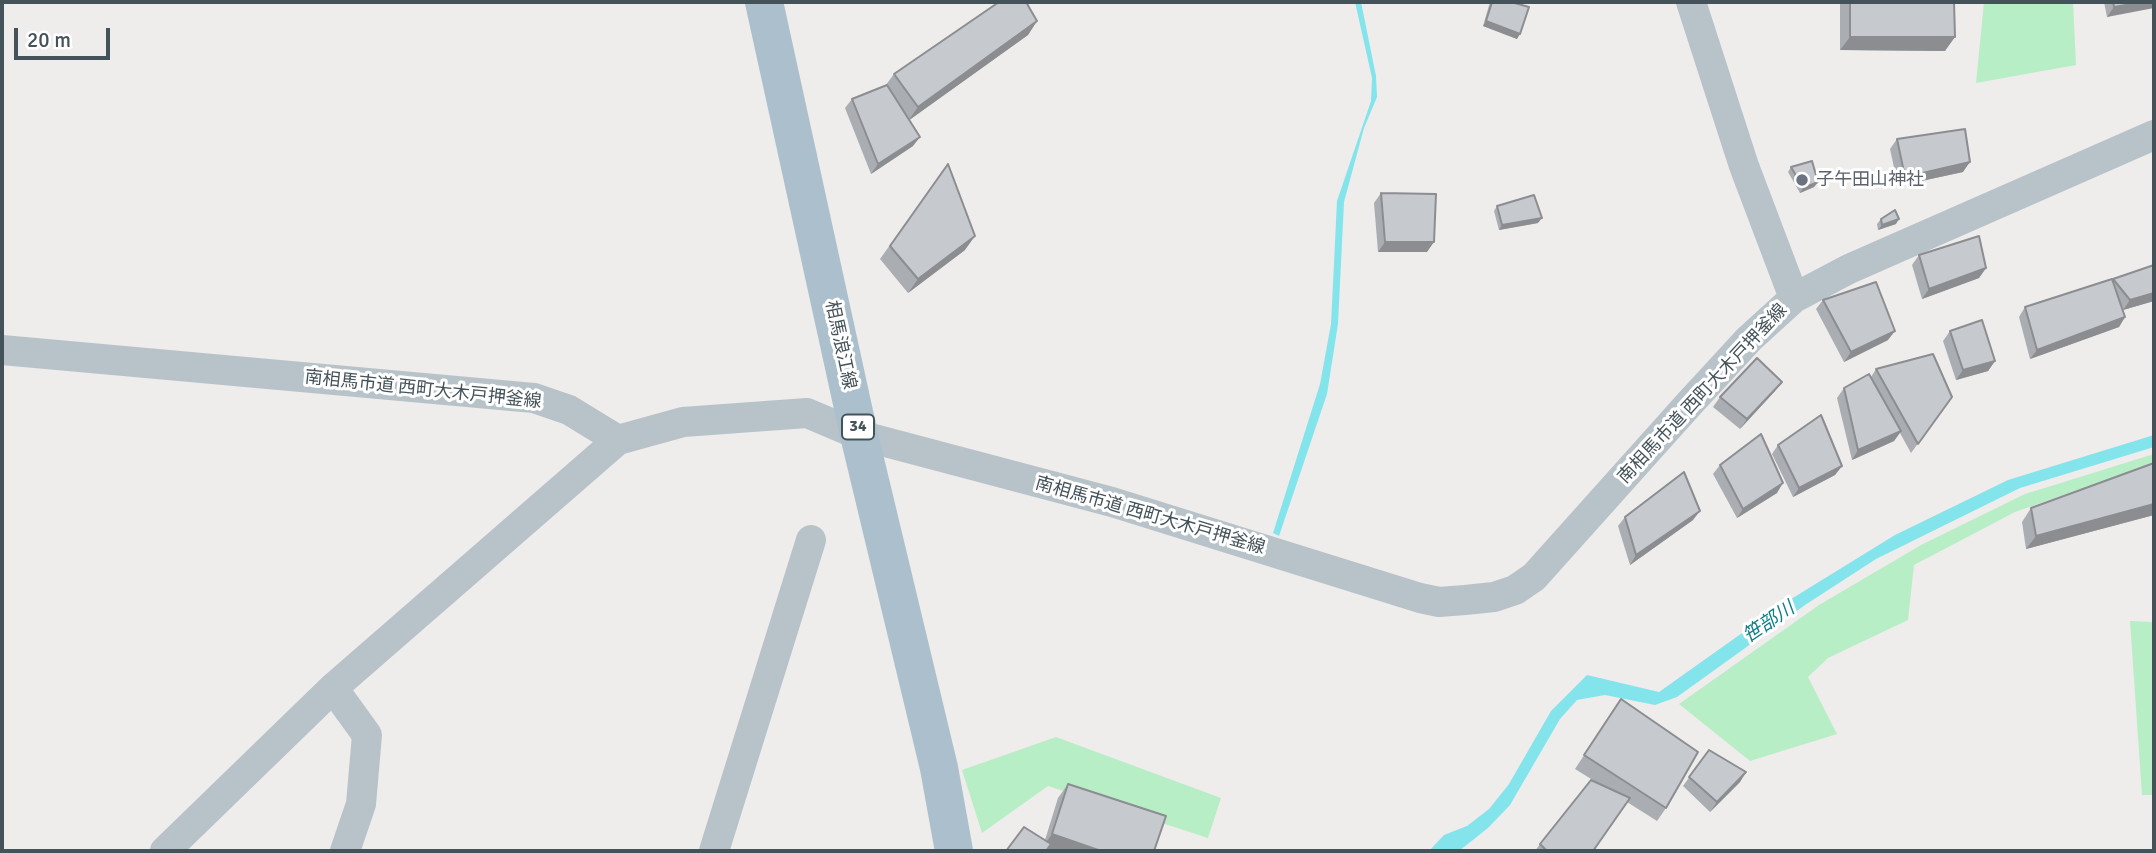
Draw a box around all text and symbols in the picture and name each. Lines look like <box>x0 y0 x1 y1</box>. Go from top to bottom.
scale bar <box>18 14 114 58</box>
text: 20 m <box>27 27 71 53</box>
place label: 子午田山神社 <box>1816 169 1924 191</box>
marker: 子午田山神社 <box>1794 172 1810 188</box>
street label: 相馬浪江線 <box>820 299 860 391</box>
street label: 南相馬市道 西町大木戸押釜線 <box>1614 300 1792 488</box>
street label: 南相馬市道 西町大木戸押釜線 <box>304 367 542 413</box>
road number: 34 <box>842 414 874 440</box>
street label: 南相馬市道 西町大木戸押釜線 <box>1033 473 1267 559</box>
water label: 笹部川 <box>1739 598 1799 648</box>

